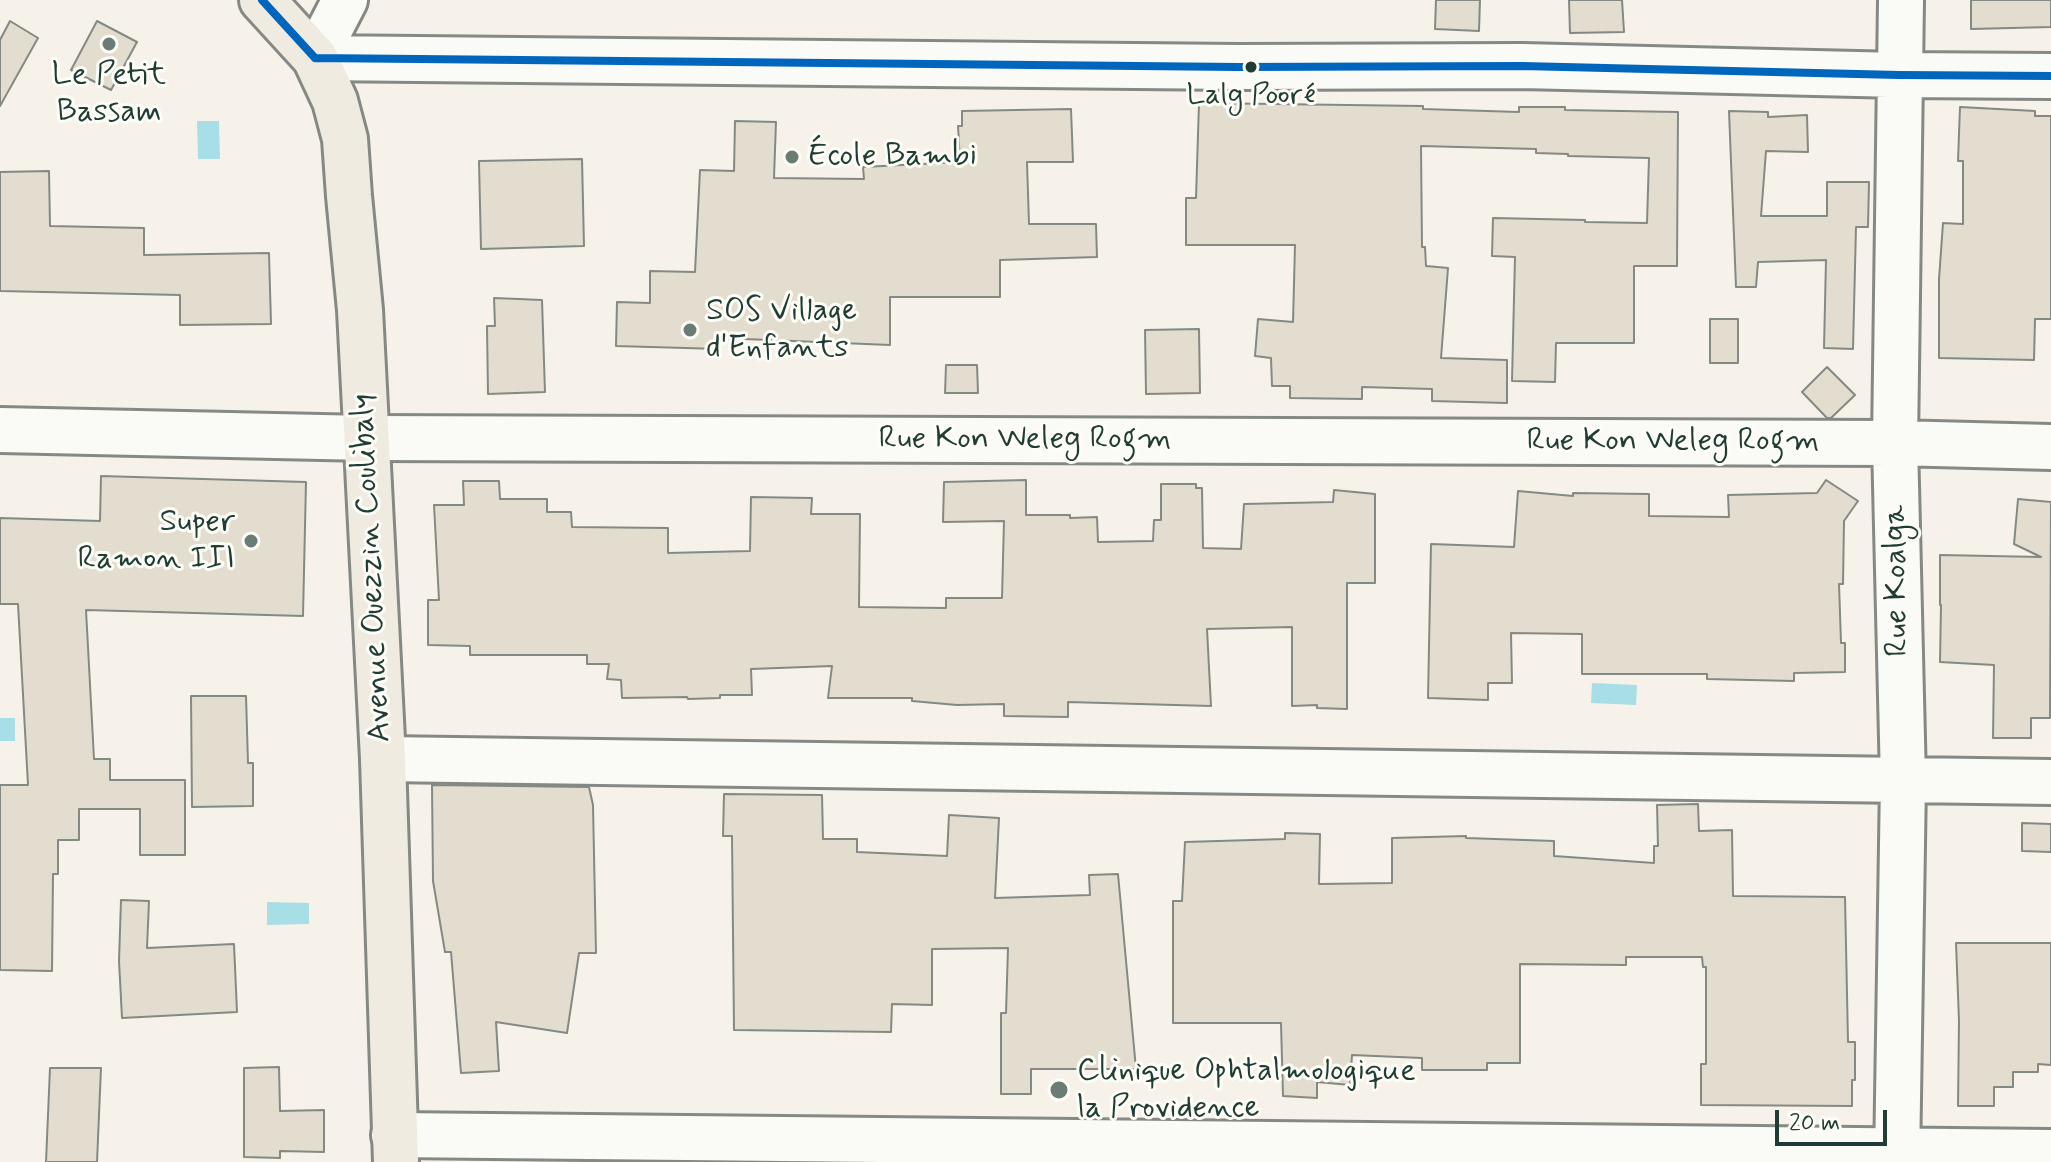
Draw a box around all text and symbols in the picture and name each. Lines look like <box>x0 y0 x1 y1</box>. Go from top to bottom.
marker: Le Petit Bassam <box>100 35 118 53</box>
place label: Le Petit Bassam <box>52 57 166 132</box>
marker: Lalg Pooré <box>1243 59 1259 75</box>
place label: Lalg Pooré <box>1186 79 1316 115</box>
place label: École Bambi <box>808 138 977 176</box>
marker: École Bambi <box>783 148 801 166</box>
place label: SOS Village d'Enfants <box>706 293 857 368</box>
marker: SOS Village d'Enfants <box>681 321 699 339</box>
street label: Avenue Ouezzin Coulibaly <box>345 393 401 743</box>
street label: Rue Kon Weleg Rogm <box>879 421 1171 459</box>
street label: Rue Kon Weleg Rogm <box>1527 423 1819 461</box>
place label: Super Ramon III <box>78 504 235 579</box>
street label: Rue Koalga <box>1877 505 1919 657</box>
marker: Super Ramon III <box>242 532 260 550</box>
place label: Clinique Ophtalmologique la Providence <box>1077 1053 1416 1128</box>
marker: Clinique Ophtalmologique la Providence <box>1048 1079 1070 1101</box>
scale bar <box>1779 1094 1891 1144</box>
text: 20 m <box>1789 1108 1840 1139</box>

